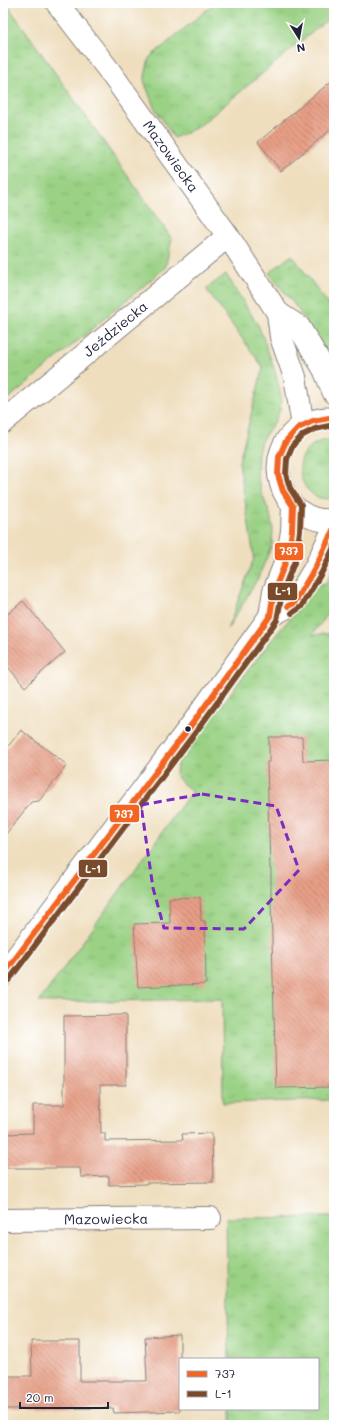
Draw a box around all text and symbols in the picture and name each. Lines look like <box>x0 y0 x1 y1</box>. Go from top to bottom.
north arrow <box>279 18 319 58</box>
text: N <box>295 40 307 56</box>
street label: Mazowiecka <box>139 116 203 196</box>
street label: Jeździecka <box>79 296 151 361</box>
line badge: 737 <box>274 542 304 561</box>
text: 737 <box>280 543 298 558</box>
line badge: L-1 <box>267 582 298 601</box>
text: L-1 <box>275 583 291 598</box>
unlabelled marker <box>183 724 193 734</box>
line badge: 737 <box>109 804 140 823</box>
text: 737 <box>115 806 133 821</box>
line badge: L-1 <box>78 859 108 878</box>
text: L-1 <box>85 861 101 876</box>
street label: Mazowiecka <box>64 1209 148 1228</box>
legend <box>179 1358 319 1410</box>
text: 737 <box>215 1365 236 1381</box>
scale bar <box>20 1384 108 1410</box>
text: L-1 <box>215 1385 232 1401</box>
text: 20 m <box>26 1389 54 1405</box>

